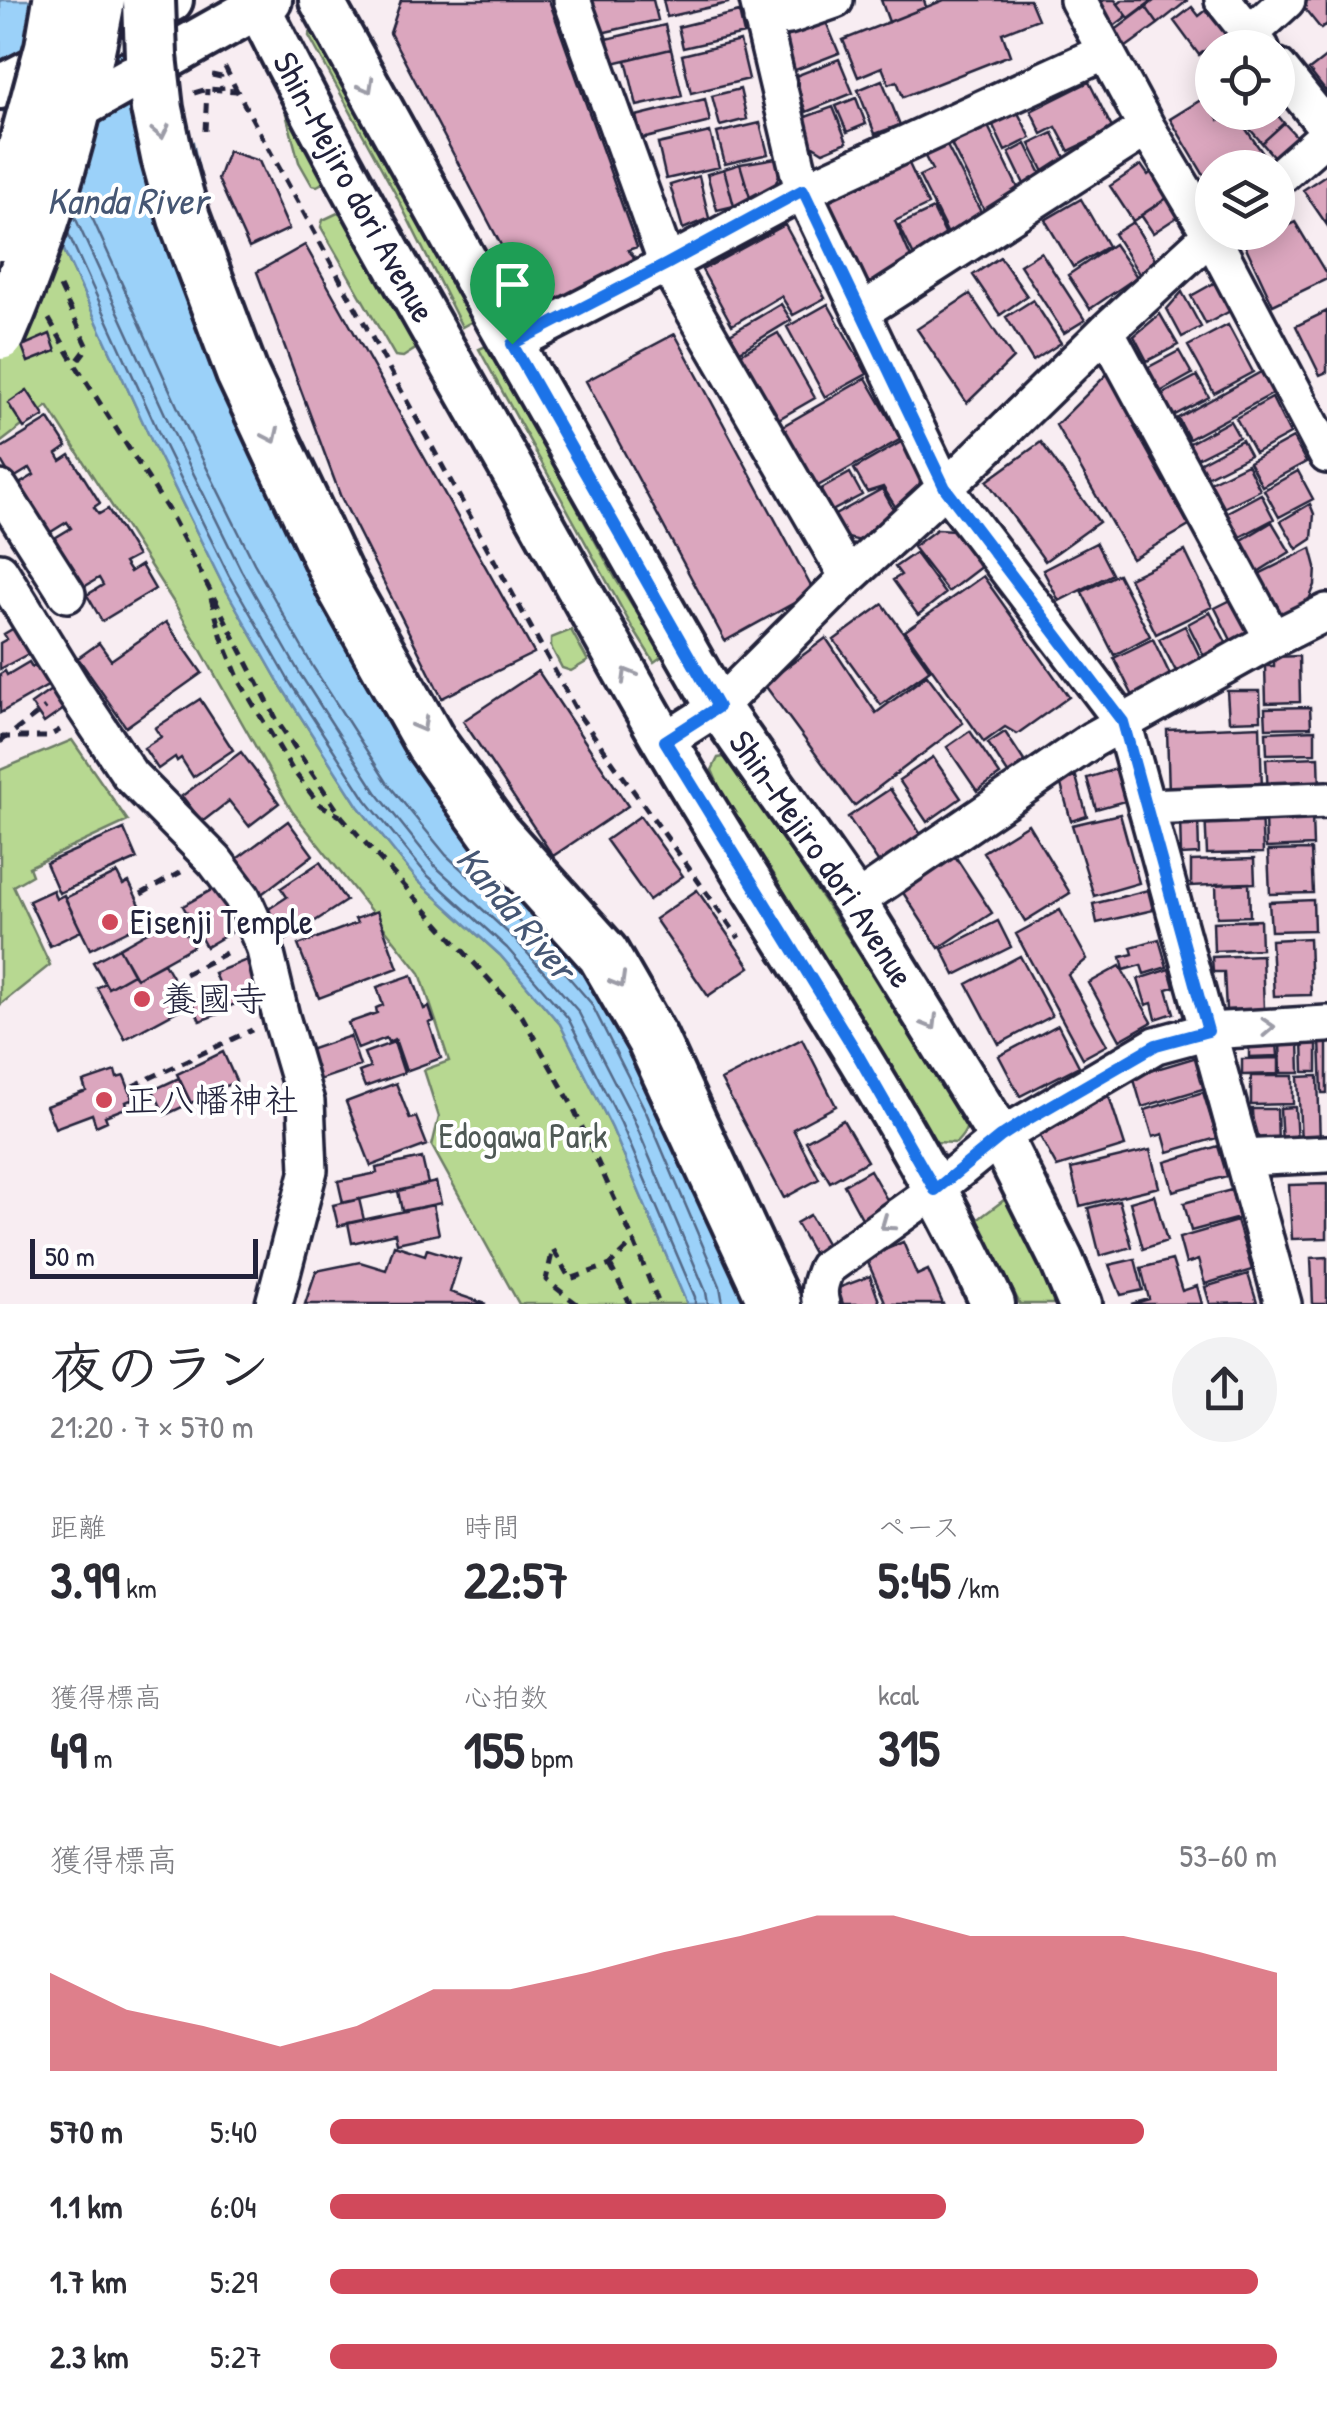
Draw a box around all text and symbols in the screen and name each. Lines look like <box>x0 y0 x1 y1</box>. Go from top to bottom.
map controls <box>1195 30 1295 250</box>
button: locate <box>1195 30 1295 130</box>
street label: Shin-Mejiro dori Avenue <box>262 44 448 331</box>
one-way arrow <box>355 75 375 93</box>
one-way arrow <box>150 123 171 140</box>
button: layers <box>1195 150 1295 250</box>
water label: Kanda River <box>46 174 212 226</box>
pin <box>470 242 555 345</box>
icon: arrive <box>485 257 540 312</box>
one-way arrow <box>260 426 280 444</box>
one-way arrow <box>621 668 641 686</box>
one-way arrow <box>408 715 428 733</box>
street label: Shin-Mejiro dori Avenue <box>719 721 926 996</box>
water label: Kanda River <box>445 834 591 994</box>
place label: Eisenji Temple <box>130 898 313 945</box>
marker: Eisenji Temple <box>99 911 121 933</box>
one-way arrow <box>607 970 626 988</box>
place label: 養國寺 <box>162 975 267 1022</box>
marker: 養國寺 <box>131 988 153 1010</box>
one-way arrow <box>919 1013 938 1031</box>
one-way arrow <box>1260 1017 1276 1038</box>
place label: 正八幡神社 <box>124 1076 299 1123</box>
marker: 正八幡神社 <box>93 1089 115 1111</box>
park label: Edogawa Park <box>438 1112 608 1159</box>
one-way arrow <box>880 1212 899 1230</box>
scale bar <box>30 1234 258 1278</box>
text: 50 m <box>45 1237 95 1275</box>
text: 夜のラン <box>50 1330 270 1404</box>
button: share <box>1172 1337 1277 1442</box>
text: 21:20 · 7 × 570 m <box>50 1405 254 1448</box>
text: 距離 <box>50 1508 106 1546</box>
text: 時間 <box>464 1508 520 1546</box>
text: ペース <box>878 1508 960 1546</box>
text: 3.99 <box>50 1546 120 1614</box>
text: 22:57 <box>464 1546 568 1614</box>
text: 5:45 <box>878 1546 951 1614</box>
text: km <box>120 1569 157 1607</box>
text: /km <box>951 1569 1000 1607</box>
text: kcal <box>878 1676 919 1714</box>
text: 獲得標高 <box>50 1678 162 1716</box>
text: 心拍数 <box>464 1678 548 1716</box>
text: 315 <box>878 1714 940 1782</box>
text: 49 <box>50 1716 87 1784</box>
text: 155 <box>464 1716 524 1784</box>
text: m <box>87 1739 113 1777</box>
text: bpm <box>524 1739 573 1777</box>
text: 53–60 m <box>1179 1834 1277 1877</box>
text: 獲得標高 <box>50 1838 178 1881</box>
text: 570 m <box>50 2110 123 2153</box>
text: 5:40 <box>210 2110 257 2153</box>
text: 1.1 km <box>50 2185 122 2228</box>
text: 6:04 <box>210 2185 257 2228</box>
text: 1.7 km <box>50 2260 127 2303</box>
text: 5:29 <box>210 2260 258 2303</box>
text: 2.3 km <box>50 2335 129 2378</box>
text: 5:27 <box>210 2335 262 2378</box>

